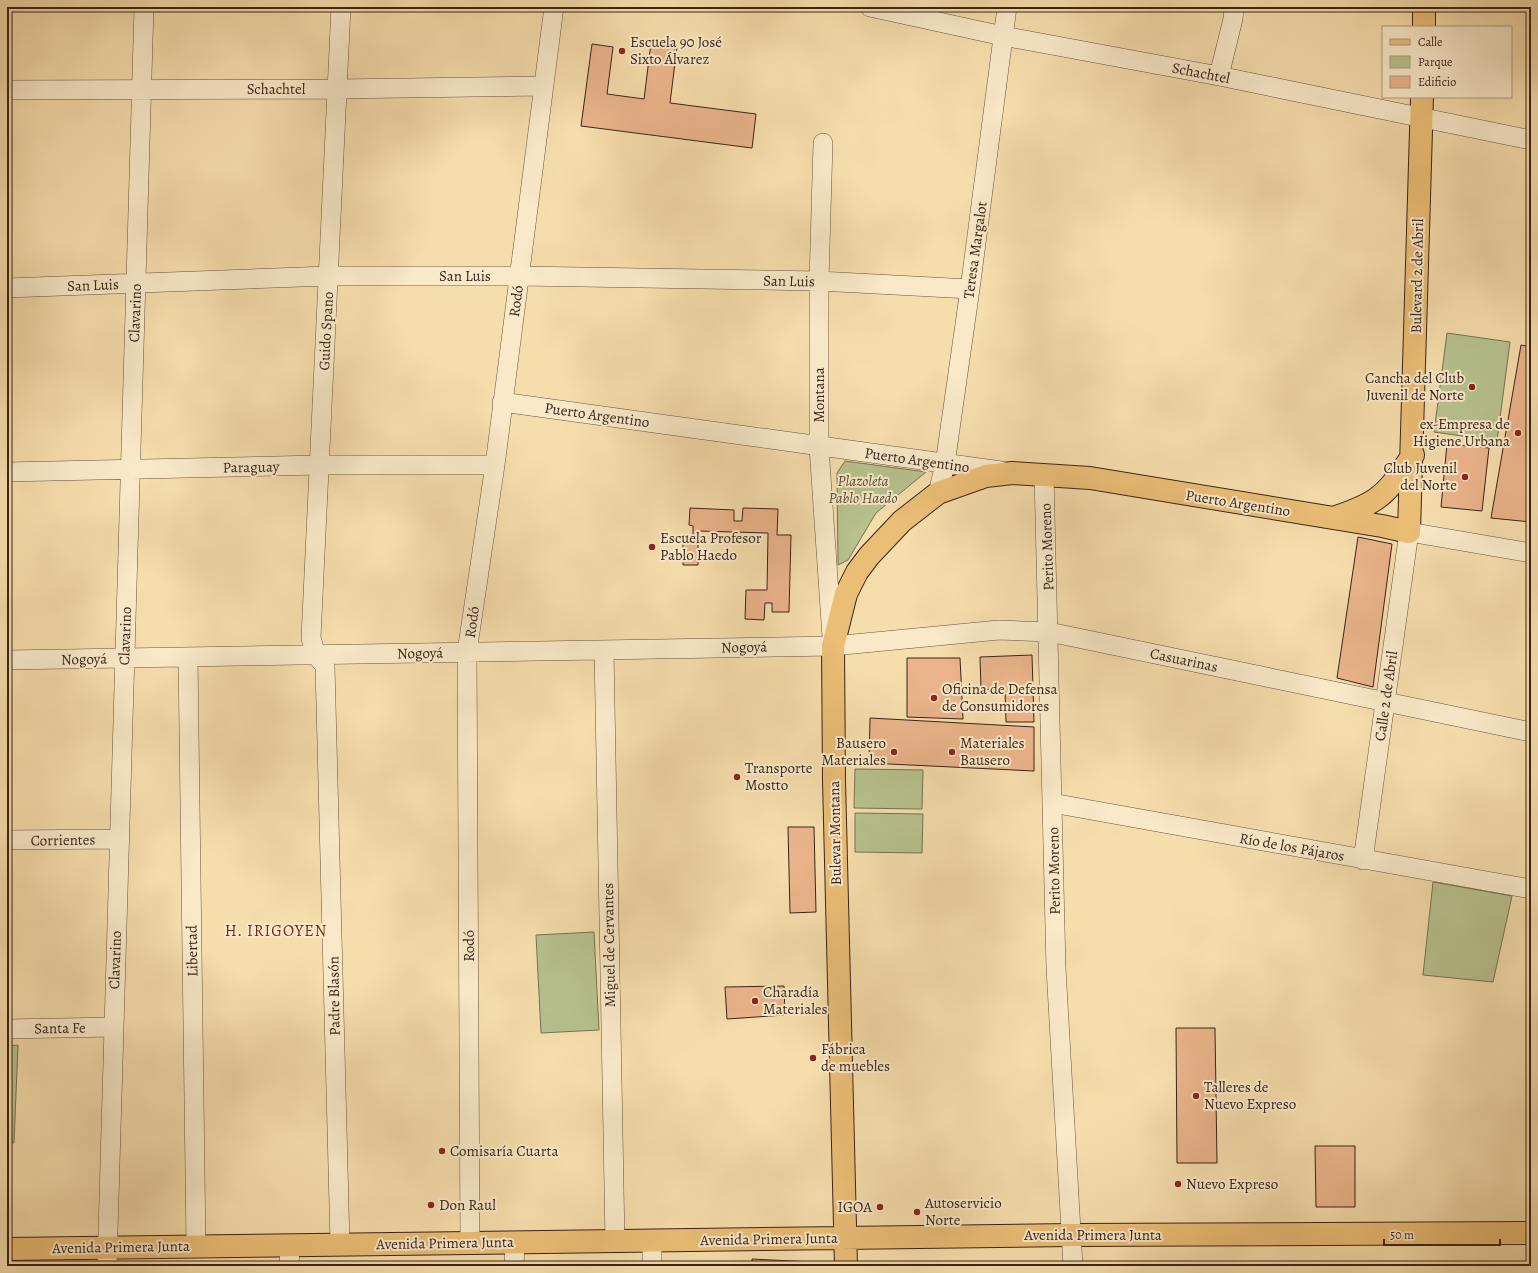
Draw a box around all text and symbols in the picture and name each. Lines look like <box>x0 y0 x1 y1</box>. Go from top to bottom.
legend <box>1382 26 1512 98</box>
place label: Escuela 90 José Sixto Álvarez <box>630 32 722 69</box>
text: Calle <box>1418 34 1442 50</box>
marker: Escuela 90 José Sixto Álvarez <box>617 46 627 56</box>
text: Parque <box>1418 54 1453 70</box>
street label: Schachtel <box>1170 58 1232 88</box>
text: Edificio <box>1418 74 1456 90</box>
street label: Schachtel <box>247 79 306 99</box>
street label: Teresa Margalot <box>958 200 992 300</box>
street label: Bulevard 2 de Abril <box>1406 218 1428 334</box>
street label: San Luis <box>439 266 491 286</box>
street label: San Luis <box>763 271 815 291</box>
street label: San Luis <box>67 274 119 296</box>
street label: Clavarino <box>124 283 146 343</box>
street label: Rodó <box>504 284 528 318</box>
street label: Guido Spano <box>314 291 338 371</box>
street label: Montana <box>809 367 829 423</box>
place label: Cancha del Club Juvenil de Norte <box>1365 368 1464 405</box>
marker: Cancha del Club Juvenil de Norte <box>1467 382 1477 392</box>
street label: Puerto Argentino <box>543 398 651 432</box>
place label: ex-Empresa de Higiene Urbana <box>1413 414 1510 451</box>
marker: ex-Empresa de Higiene Urbana <box>1513 428 1523 438</box>
street label: Puerto Argentino <box>863 443 971 477</box>
street label: Paraguay <box>223 457 280 477</box>
place label: Club Juvenil del Norte <box>1383 458 1457 495</box>
park label: Plazoleta Pablo Haedo <box>828 471 898 508</box>
marker: Club Juvenil del Norte <box>1460 472 1470 482</box>
street label: Puerto Argentino <box>1184 485 1292 521</box>
street label: Perito Moreno <box>1035 503 1059 591</box>
place label: Escuela Profesor Pablo Haedo <box>660 528 762 565</box>
marker: Escuela Profesor Pablo Haedo <box>647 542 657 552</box>
street label: Rodó <box>460 605 484 639</box>
street label: Clavarino <box>114 606 136 666</box>
street label: Nogoyá <box>721 637 767 657</box>
street label: Nogoyá <box>397 643 443 663</box>
street label: Casuarinas <box>1148 643 1220 677</box>
street label: Nogoyá <box>61 649 107 669</box>
street label: Calle 2 de Abril <box>1370 649 1402 742</box>
place label: Oficina de Defensa de Consumidores <box>942 679 1058 716</box>
marker: Oficina de Defensa de Consumidores <box>929 693 939 703</box>
place label: Bausero Materiales <box>821 733 886 770</box>
place label: Materiales Bausero <box>960 733 1025 770</box>
marker: Bausero Materiales <box>889 747 899 757</box>
marker: Materiales Bausero <box>947 747 957 757</box>
place label: Transporte Mostto <box>745 758 813 795</box>
marker: Transporte Mostto <box>732 772 742 782</box>
street label: Bulevar Montana <box>824 780 846 886</box>
street label: Perito Moreno <box>1043 827 1065 915</box>
street label: Río de los Pájaros <box>1238 828 1346 866</box>
street label: Corrientes <box>30 829 96 851</box>
street label: Miguel de Cervantes <box>598 883 620 1007</box>
district label: H. IRIGOYEN <box>225 920 327 942</box>
street label: Libertad <box>182 924 202 977</box>
street label: Clavarino <box>104 930 126 990</box>
street label: Rodó <box>459 930 479 962</box>
street label: Padre Blasón <box>323 956 345 1036</box>
place label: Charadía Materiales <box>763 982 828 1019</box>
marker: Charadía Materiales <box>750 996 760 1006</box>
street label: Santa Fe <box>34 1018 86 1038</box>
place label: Fábrica de muebles <box>821 1039 890 1076</box>
marker: Fábrica de muebles <box>808 1053 818 1063</box>
place label: Talleres de Nuevo Expreso <box>1204 1077 1296 1114</box>
marker: Talleres de Nuevo Expreso <box>1191 1091 1201 1101</box>
place label: Comisaría Cuarta <box>450 1141 558 1161</box>
marker: Comisaría Cuarta <box>437 1146 447 1156</box>
place label: Nuevo Expreso <box>1186 1174 1278 1194</box>
marker: Nuevo Expreso <box>1173 1179 1183 1189</box>
place label: Autoservicio Norte <box>924 1193 1002 1230</box>
place label: Don Raul <box>439 1195 496 1215</box>
place label: IGOA <box>838 1197 872 1217</box>
marker: Don Raul <box>426 1200 436 1210</box>
marker: IGOA <box>875 1202 885 1212</box>
marker: Autoservicio Norte <box>912 1207 922 1217</box>
scale bar <box>1384 1221 1500 1247</box>
street label: Avenida Primera Junta <box>1023 1225 1162 1245</box>
text: 50 m <box>1390 1227 1414 1243</box>
street label: Avenida Primera Junta <box>699 1228 838 1250</box>
street label: Avenida Primera Junta <box>375 1232 514 1254</box>
street label: Avenida Primera Junta <box>51 1236 190 1258</box>

